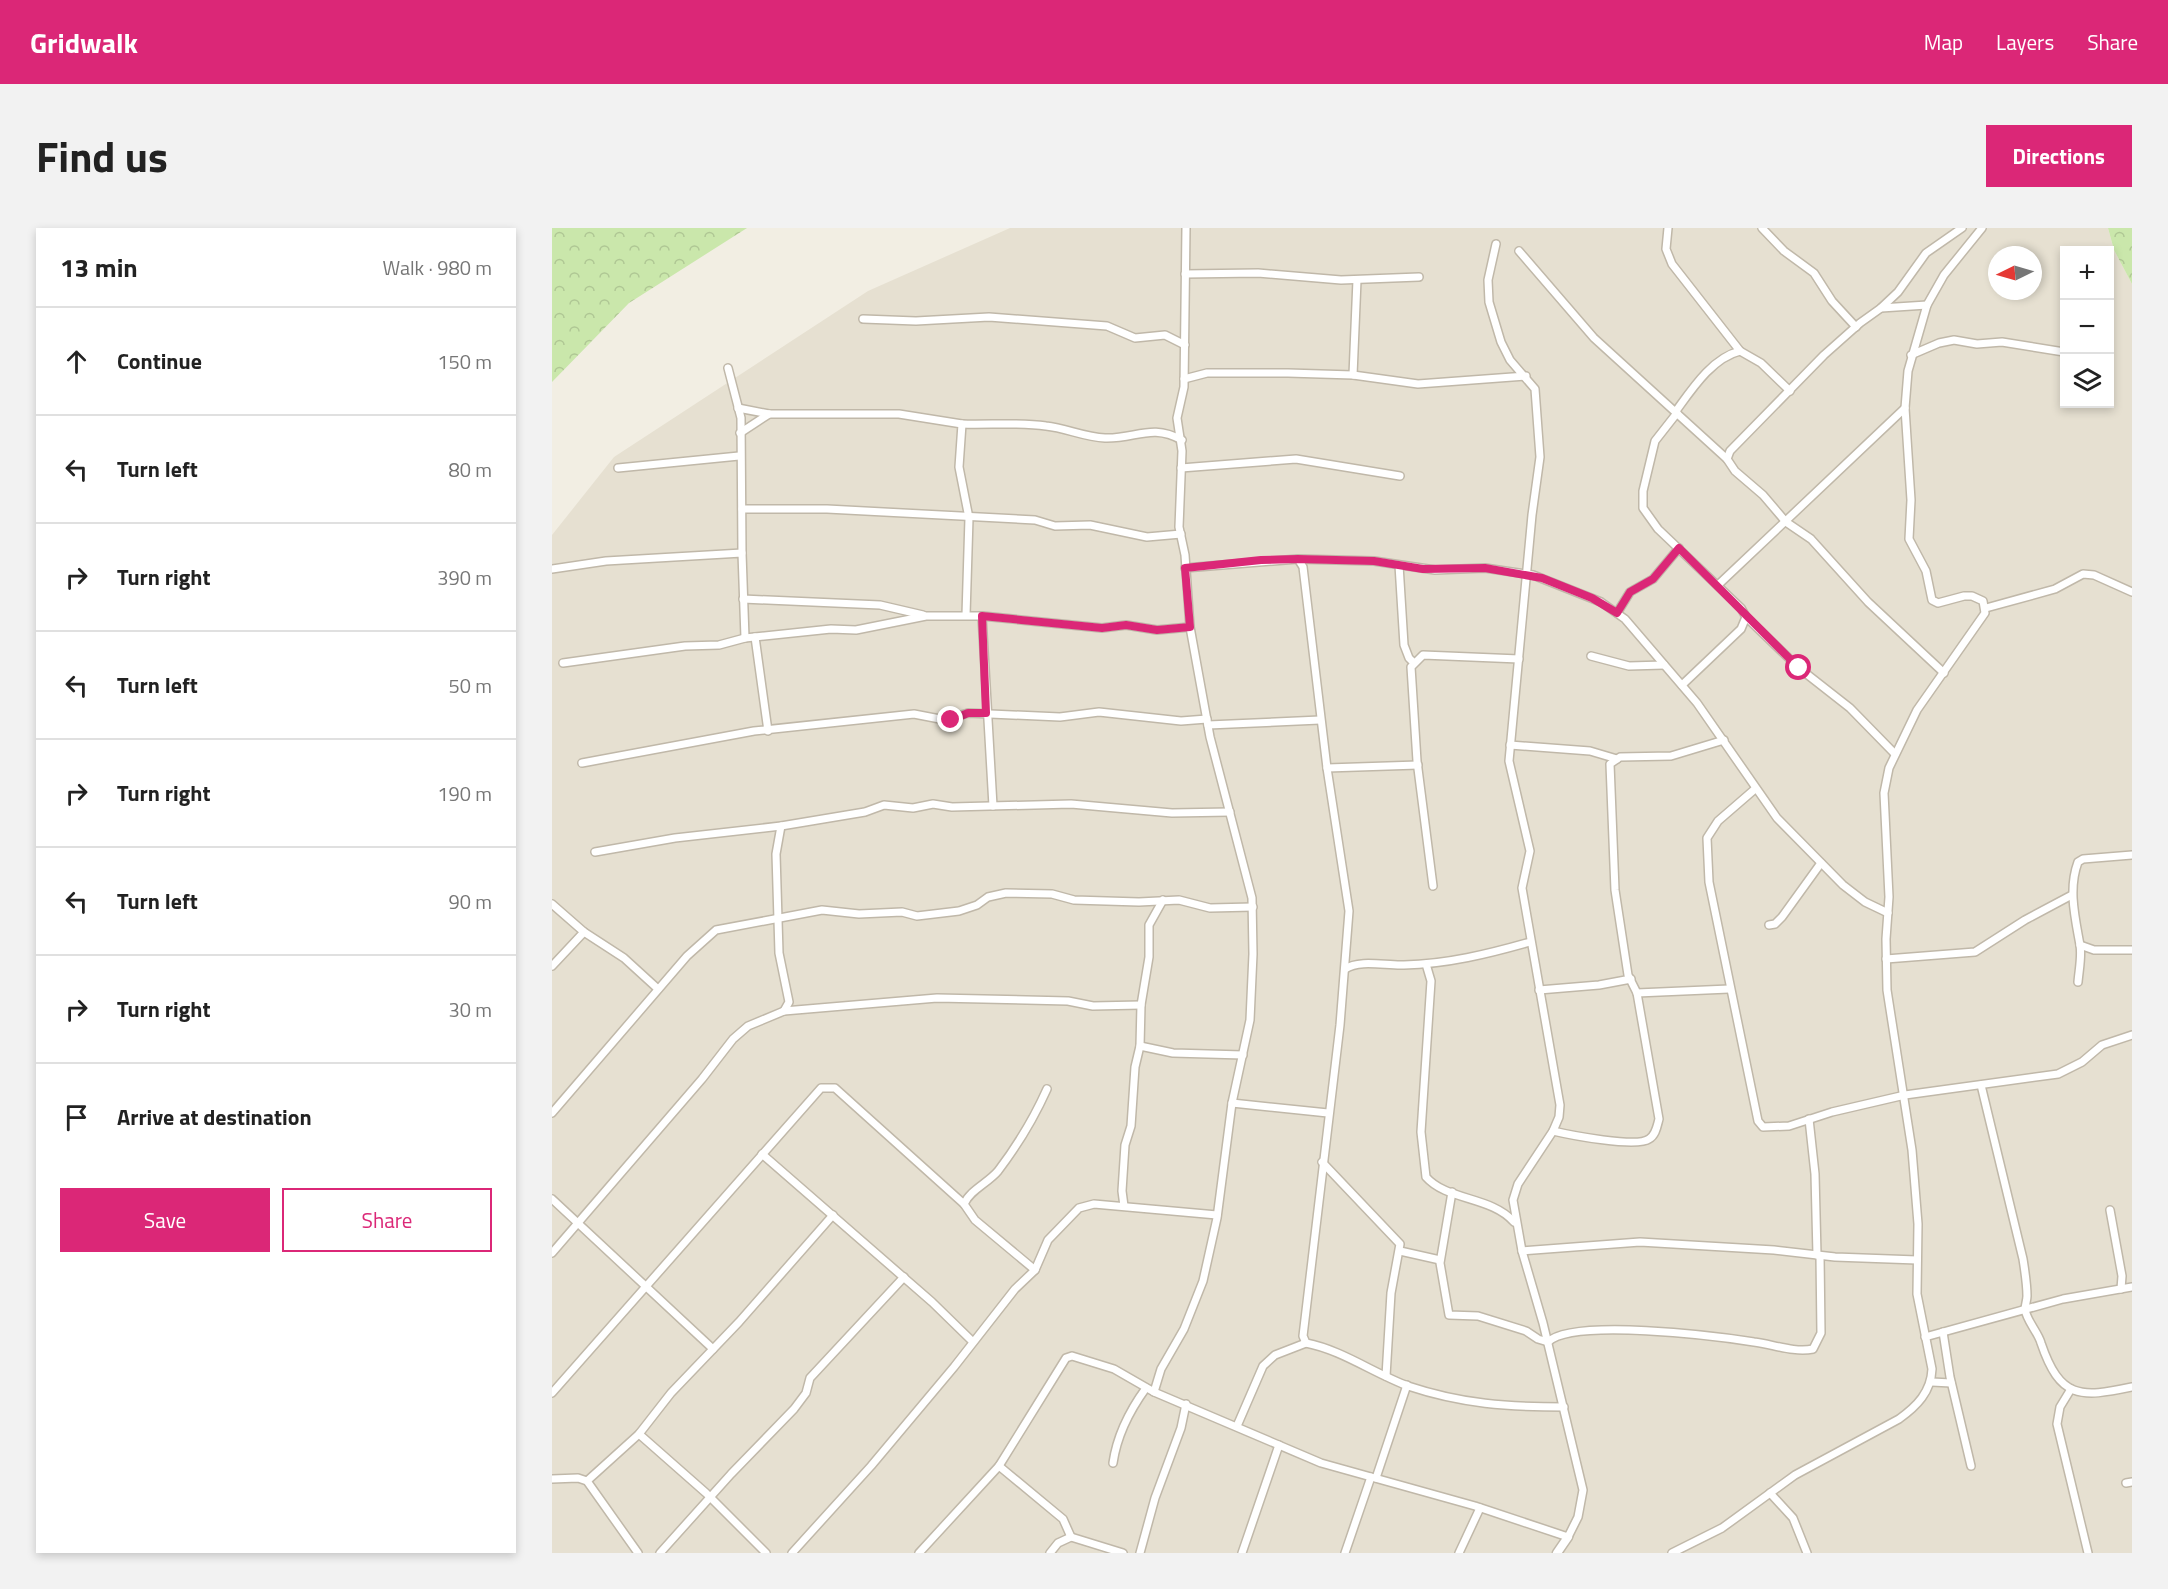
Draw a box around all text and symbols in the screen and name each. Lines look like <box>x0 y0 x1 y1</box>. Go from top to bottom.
text: Gridwalk <box>30 21 138 64</box>
text: Map <box>1924 26 1963 58</box>
text: Layers <box>1996 26 2054 58</box>
text: Share <box>2087 26 2138 58</box>
text: Find us <box>36 124 168 188</box>
button: Directions <box>1986 125 2132 187</box>
north arrow <box>1988 246 2042 300</box>
map controls <box>2060 246 2114 408</box>
button: + <box>2060 246 2114 300</box>
text: 13 min <box>60 248 138 287</box>
text: Walk · 980 m <box>383 252 492 283</box>
button: − <box>2060 300 2114 354</box>
text: Continue <box>117 344 202 378</box>
icon: ahead <box>60 345 93 378</box>
text: 150 m <box>437 346 492 377</box>
button: layers <box>2060 354 2114 408</box>
text: Turn left <box>117 452 198 486</box>
icon: left <box>60 453 93 486</box>
text: 80 m <box>448 454 492 485</box>
text: Turn right <box>117 560 211 594</box>
icon: right <box>60 561 93 594</box>
text: 390 m <box>437 562 492 593</box>
route start <box>1785 654 1811 680</box>
text: Turn left <box>117 668 198 702</box>
icon: left <box>60 669 93 702</box>
text: 50 m <box>448 670 492 701</box>
route end <box>937 706 963 732</box>
text: Turn right <box>117 776 211 810</box>
icon: right <box>60 777 93 810</box>
text: 190 m <box>437 778 492 809</box>
text: Turn left <box>117 884 198 918</box>
icon: left <box>60 885 93 918</box>
text: 90 m <box>448 886 492 917</box>
text: Turn right <box>117 992 211 1026</box>
icon: right <box>60 993 93 1026</box>
text: 30 m <box>448 994 492 1025</box>
text: Arrive at destination <box>117 1100 312 1134</box>
icon: arrive <box>60 1101 93 1134</box>
button: Save <box>60 1188 270 1252</box>
button: Share <box>282 1188 492 1252</box>

